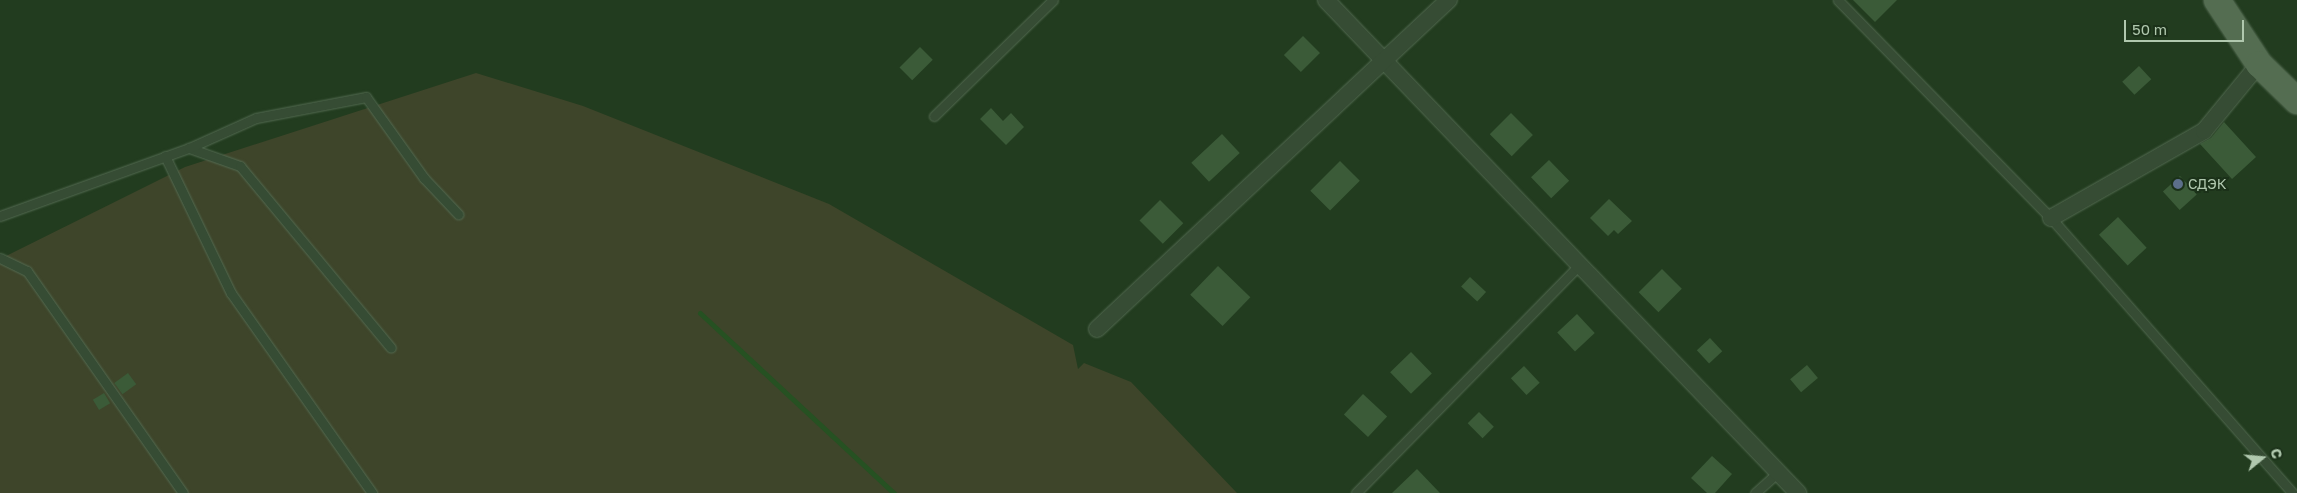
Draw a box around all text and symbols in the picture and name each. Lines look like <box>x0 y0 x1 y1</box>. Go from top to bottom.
scale bar <box>2127 10 2247 42</box>
text: 50 m <box>2132 20 2167 38</box>
place label: СДЭК <box>2188 176 2226 192</box>
marker: СДЭК <box>2172 178 2184 190</box>
north arrow <box>2237 433 2287 483</box>
text: С <box>2267 446 2286 461</box>

